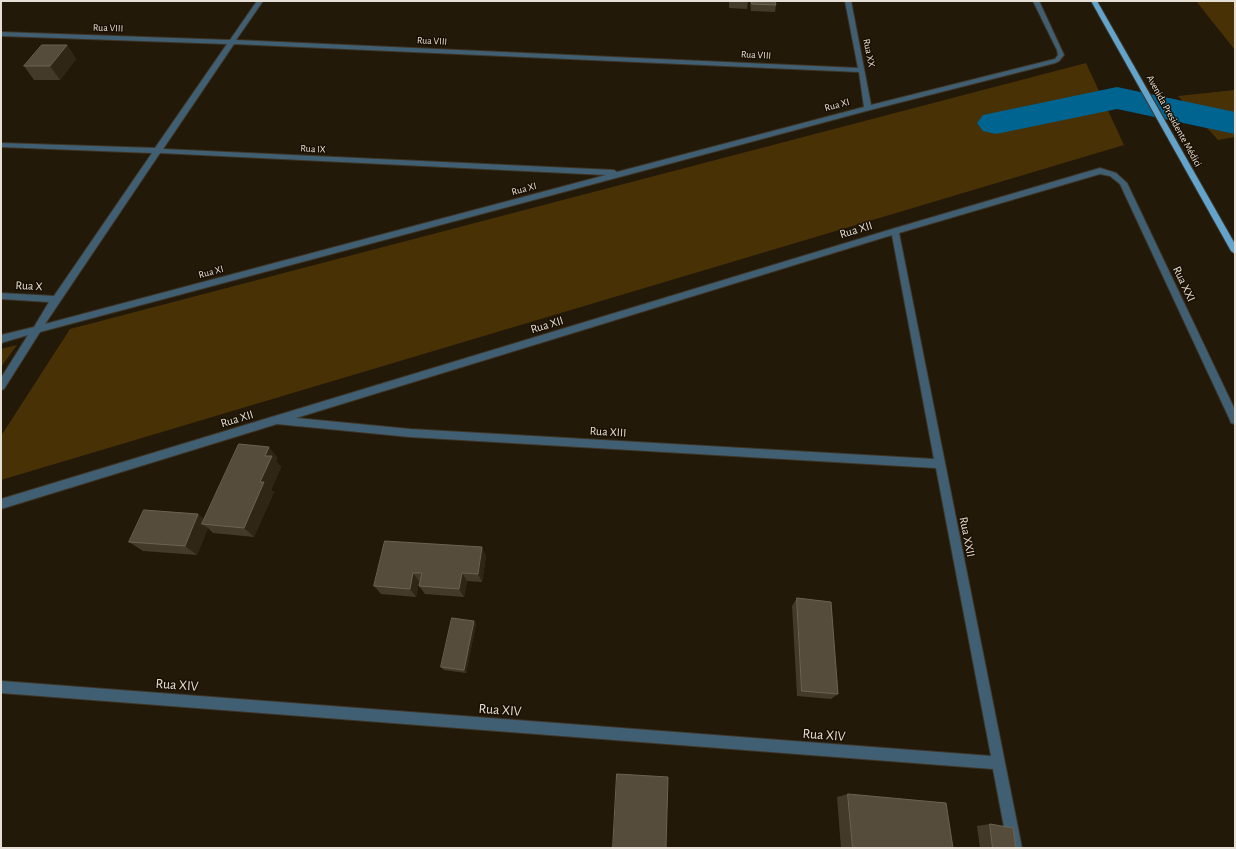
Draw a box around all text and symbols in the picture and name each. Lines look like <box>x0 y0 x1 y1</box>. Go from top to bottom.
street label: Rua VIII <box>93 21 123 35</box>
street label: Rua VIII <box>417 34 447 48</box>
street label: Rua XX <box>860 38 878 68</box>
street label: Rua VIII <box>741 48 771 62</box>
street label: Avenida Presidente Médici <box>1144 73 1204 169</box>
street label: Rua XI <box>823 96 851 114</box>
street label: Rua IX <box>300 142 326 156</box>
street label: Rua XI <box>510 180 538 198</box>
street label: Rua XII <box>838 218 874 242</box>
street label: Rua XI <box>197 263 225 281</box>
street label: Rua XXI <box>1170 264 1198 304</box>
street label: Rua X <box>15 278 43 294</box>
street label: Rua XII <box>529 313 565 337</box>
street label: Rua XII <box>219 407 255 431</box>
street label: Rua XIII <box>589 424 627 440</box>
street label: Rua XXII <box>956 516 978 558</box>
street label: Rua XIV <box>155 675 199 695</box>
street label: Rua XIV <box>478 700 522 720</box>
street label: Rua XIV <box>802 725 846 745</box>

